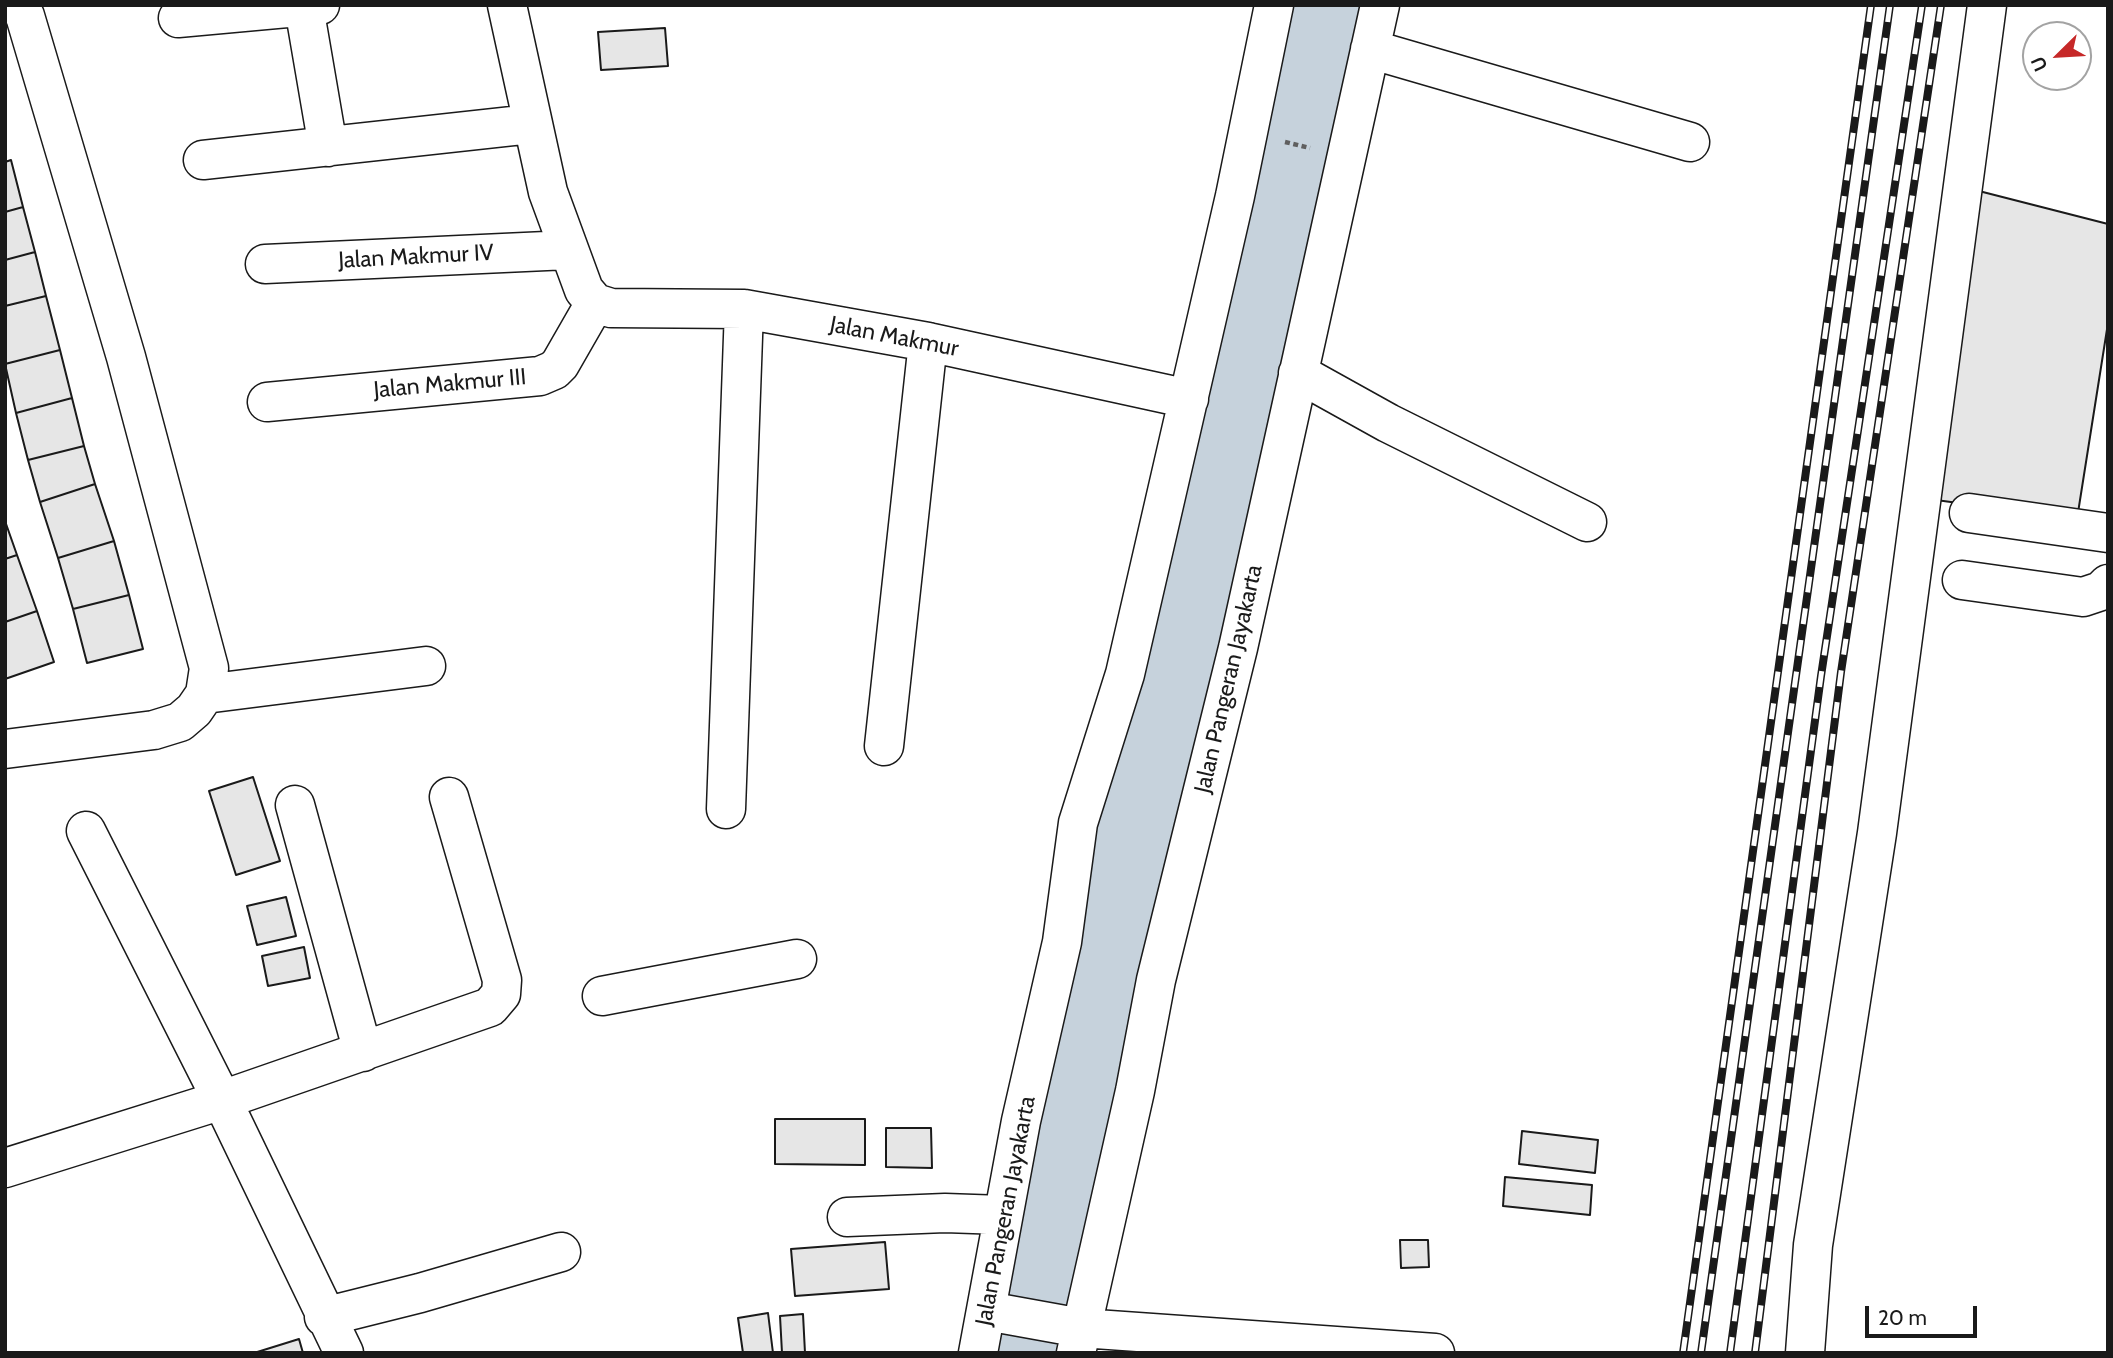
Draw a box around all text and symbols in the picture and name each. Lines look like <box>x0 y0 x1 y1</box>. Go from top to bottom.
north arrow <box>2022 21 2092 91</box>
text: U <box>2026 53 2052 75</box>
street label: Jalan Makmur IV <box>338 239 494 275</box>
street label: Jalan Makmur <box>827 311 961 363</box>
street label: Jalan Makmur III <box>372 364 528 404</box>
street label: Jalan Pangeran Jayakarta <box>1189 562 1269 796</box>
street label: Jalan Pangeran Jayakarta <box>970 1094 1042 1328</box>
scale bar <box>1868 1292 1980 1336</box>
text: 20 m <box>1878 1305 1927 1330</box>

